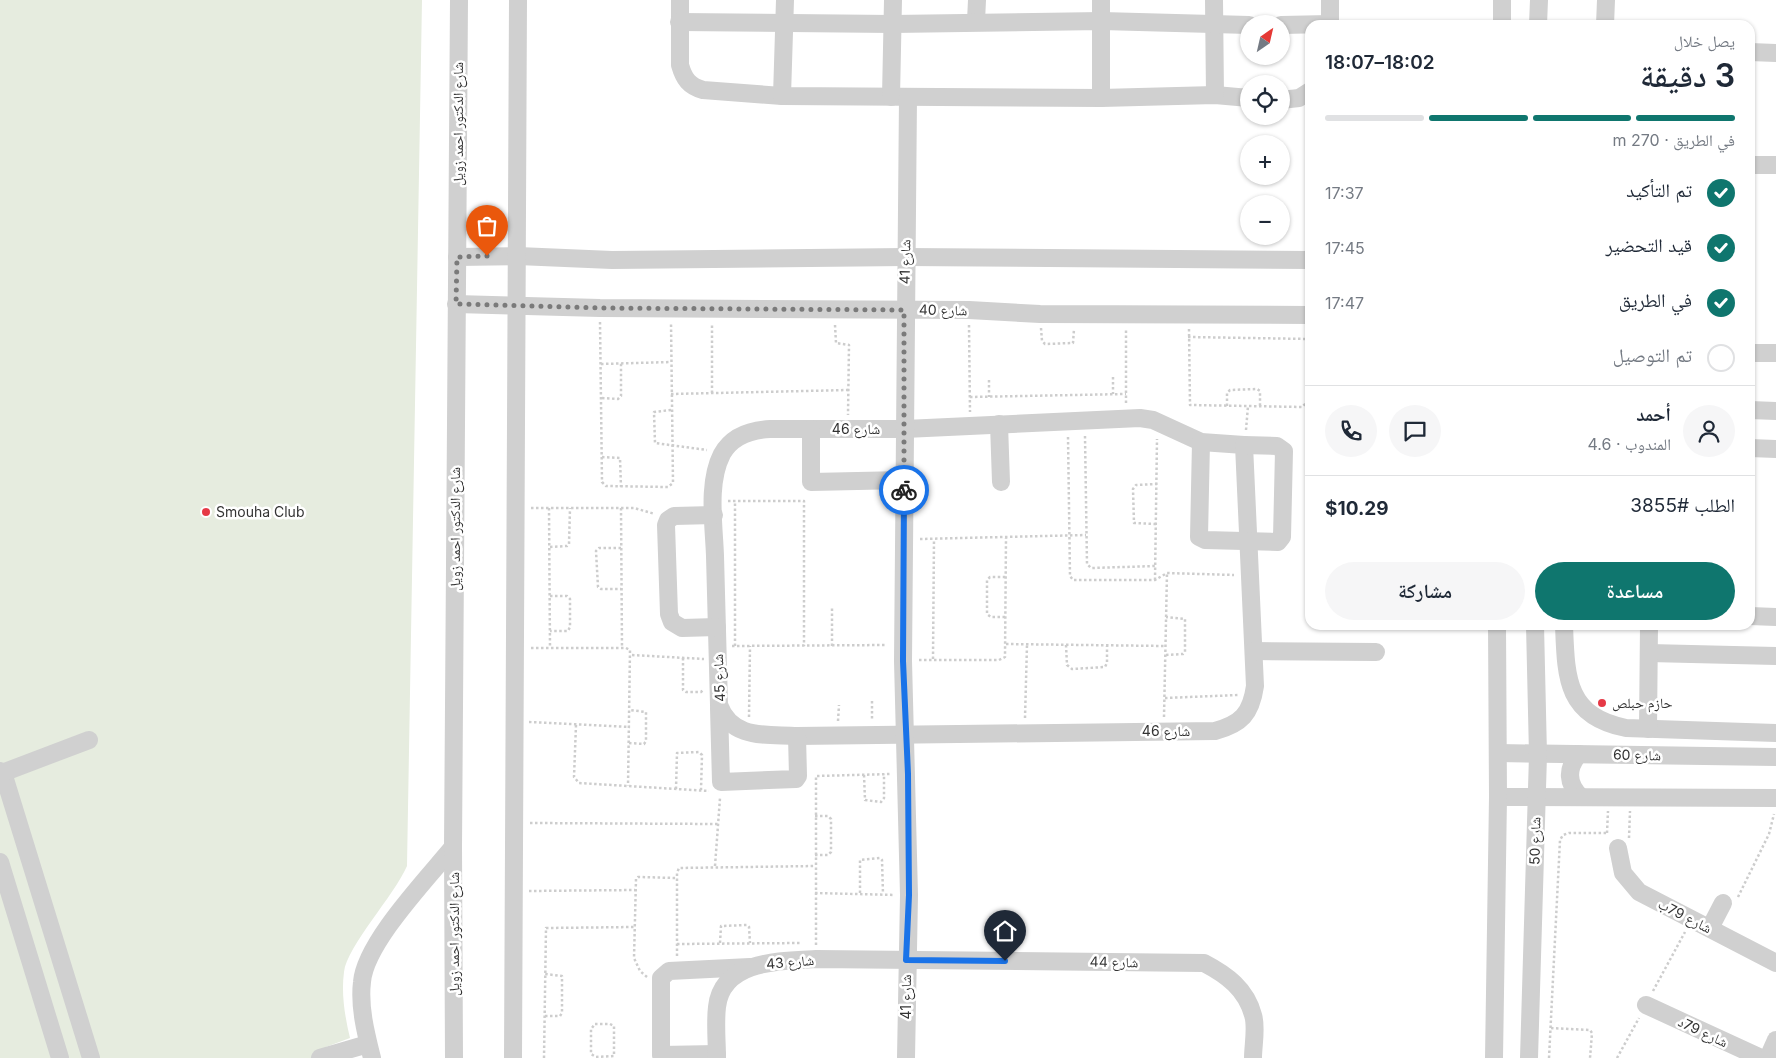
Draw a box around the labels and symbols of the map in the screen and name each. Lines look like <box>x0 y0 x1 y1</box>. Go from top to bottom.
north arrow <box>1240 15 1290 65</box>
street label: شارع الدكتور احمد زويل <box>449 62 468 186</box>
pin <box>466 205 508 256</box>
street label: شارع 41 <box>896 239 915 285</box>
street label: شارع 40 <box>919 301 967 320</box>
street label: شارع 46 <box>832 420 880 439</box>
courier <box>879 465 929 515</box>
street label: شارع الدكتور احمد زويل <box>446 467 465 591</box>
place label: Smouha Club <box>216 503 304 520</box>
marker: Smouha Club <box>200 506 212 518</box>
street label: شارع 45 <box>709 653 730 703</box>
place label: حازم حبلص <box>1612 694 1673 713</box>
marker: حازم حبلص <box>1596 697 1608 709</box>
street label: شارع 46 <box>1142 722 1190 741</box>
street label: شارع 60 <box>1613 746 1661 765</box>
street label: شارع 50 <box>1526 817 1545 865</box>
street label: شارع الدكتور احمد زويل <box>445 872 464 996</box>
street label: شارع 79ب <box>1655 895 1715 938</box>
pin <box>984 910 1026 961</box>
street label: شارع 43 <box>765 951 815 974</box>
street label: شارع 44 <box>1090 953 1138 972</box>
street label: شارع 41 <box>897 974 916 1020</box>
street label: شارع 79د <box>1675 1013 1731 1052</box>

